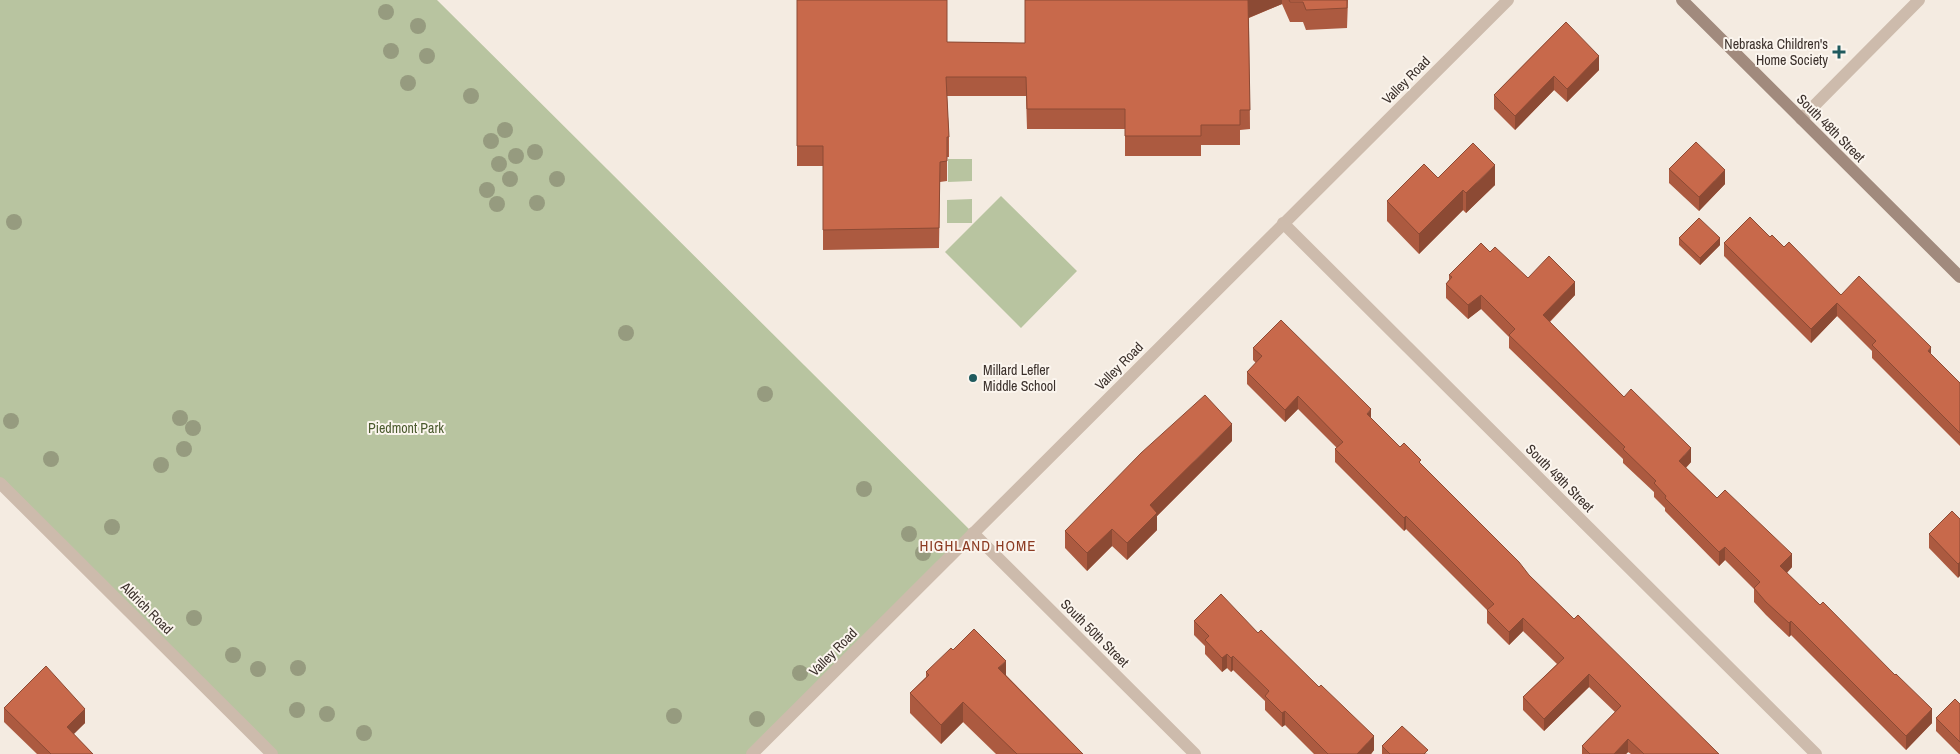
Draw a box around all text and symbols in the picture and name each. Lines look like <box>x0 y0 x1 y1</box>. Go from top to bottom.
place label: Nebraska Children's Home Society <box>1724 35 1828 69</box>
marker: Nebraska Children's Home Society <box>1832 45 1846 59</box>
street label: Valley Road <box>1378 52 1434 108</box>
street label: South 48th Street <box>1793 90 1869 166</box>
street label: Valley Road <box>1091 338 1147 394</box>
place label: Millard Lefler Middle School <box>983 361 1056 395</box>
marker: Millard Lefler Middle School <box>967 372 979 384</box>
park label: Piedmont Park <box>368 419 444 437</box>
street label: South 49th Street <box>1522 440 1598 516</box>
district label: HIGHLAND HOME <box>920 535 1036 556</box>
street label: Aldrich Road <box>116 577 177 638</box>
street label: South 50th Street <box>1057 595 1133 671</box>
street label: Valley Road <box>805 624 861 680</box>

